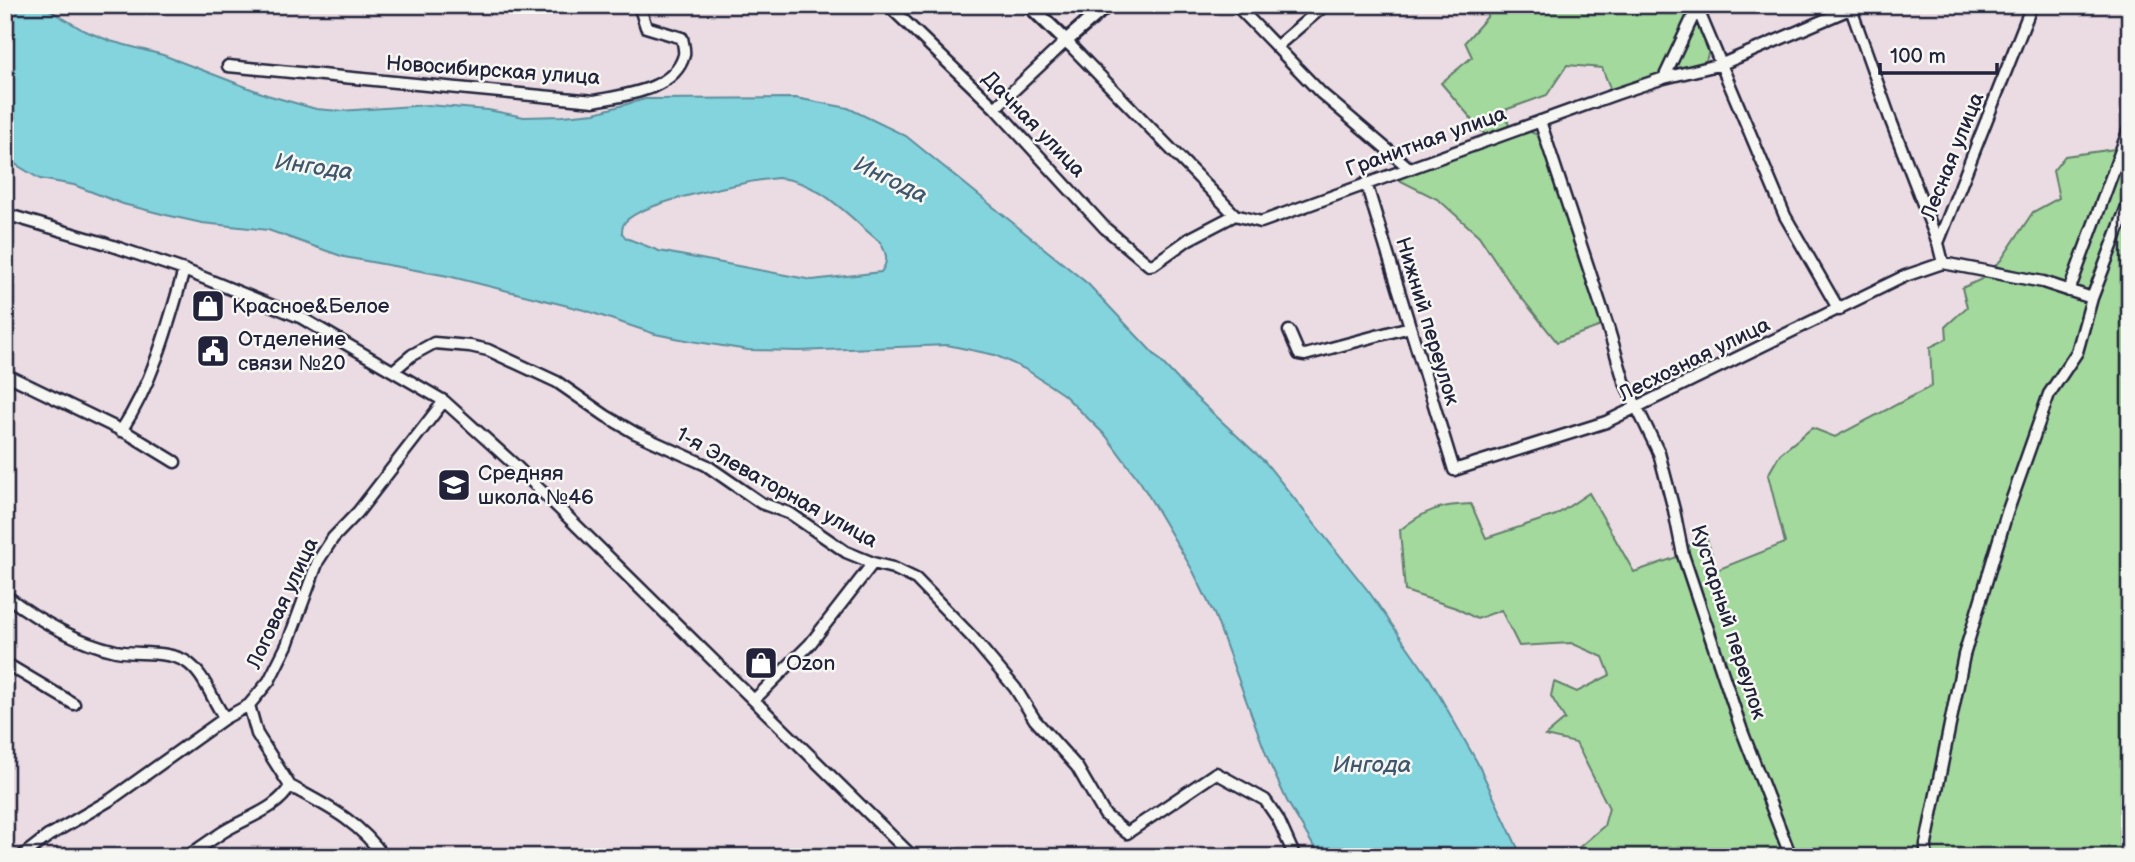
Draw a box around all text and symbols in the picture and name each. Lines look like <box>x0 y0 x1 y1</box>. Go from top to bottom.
scale bar <box>1880 32 1997 76</box>
text: 100 m <box>1890 44 1946 69</box>
street label: Новосибирская улица <box>385 51 601 90</box>
street label: Дачная улица <box>977 66 1091 183</box>
street label: Лесная улица <box>1915 88 1990 224</box>
street label: Гранитная улица <box>1343 101 1510 182</box>
water label: Ингода <box>273 148 355 186</box>
water label: Ингода <box>849 150 932 210</box>
street label: Нижний переулок <box>1390 234 1465 408</box>
shop icon: Красное&Белое <box>189 287 227 325</box>
place label: Красное&Белое <box>232 294 390 319</box>
street label: Лесхозная улица <box>1614 312 1774 407</box>
place label: Отделение связи №20 <box>238 327 347 376</box>
public building icon: Отделение связи №20 <box>194 332 232 370</box>
street label: 1-я Элеваторная улица <box>672 422 882 554</box>
place label: Средняя школа №46 <box>478 461 594 510</box>
school or university icon: Средняя школа №46 <box>435 466 473 504</box>
street label: Кустарный переулок <box>1685 522 1772 723</box>
street label: Логовая улица <box>241 533 324 674</box>
shop icon: Ozon <box>742 644 780 682</box>
place label: Ozon <box>786 651 835 676</box>
water label: Ингода <box>1333 751 1411 779</box>

